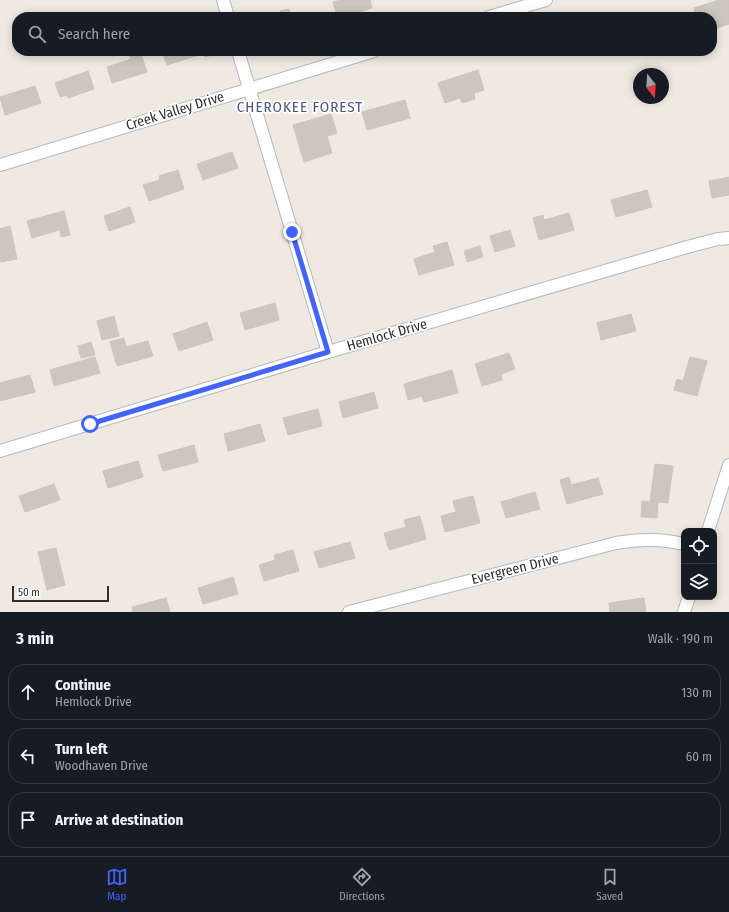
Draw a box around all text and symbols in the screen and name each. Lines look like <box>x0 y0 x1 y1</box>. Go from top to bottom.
search box <box>12 12 717 56</box>
icon: search <box>26 23 48 45</box>
text: Search here <box>58 25 130 43</box>
north arrow <box>633 68 669 104</box>
street label: Creek Valley Drive <box>124 88 226 134</box>
district label: CHEROKEE FOREST <box>237 98 363 116</box>
route end <box>283 223 301 241</box>
street label: Hemlock Drive <box>345 315 429 355</box>
route start <box>81 415 99 433</box>
map controls <box>681 528 717 600</box>
button: locate <box>681 528 717 564</box>
street label: Evergreen Drive <box>470 550 560 588</box>
button: layers <box>681 564 717 600</box>
scale bar <box>12 584 109 603</box>
text: 50 m <box>18 586 40 599</box>
text: 3 min <box>16 628 54 649</box>
text: Walk · 190 m <box>648 631 713 646</box>
text: Continue <box>55 676 111 694</box>
icon: ahead <box>17 681 39 703</box>
text: 130 m <box>681 685 712 700</box>
text: Hemlock Drive <box>55 694 132 709</box>
text: Turn left <box>55 740 108 758</box>
icon: left <box>17 745 39 767</box>
text: 60 m <box>686 749 712 764</box>
text: Woodhaven Drive <box>55 758 148 773</box>
icon: arrive <box>17 809 39 831</box>
text: Arrive at destination <box>55 811 183 829</box>
tab: Map <box>106 866 128 903</box>
tab: Directions <box>339 866 385 903</box>
tab: Saved <box>596 866 623 903</box>

